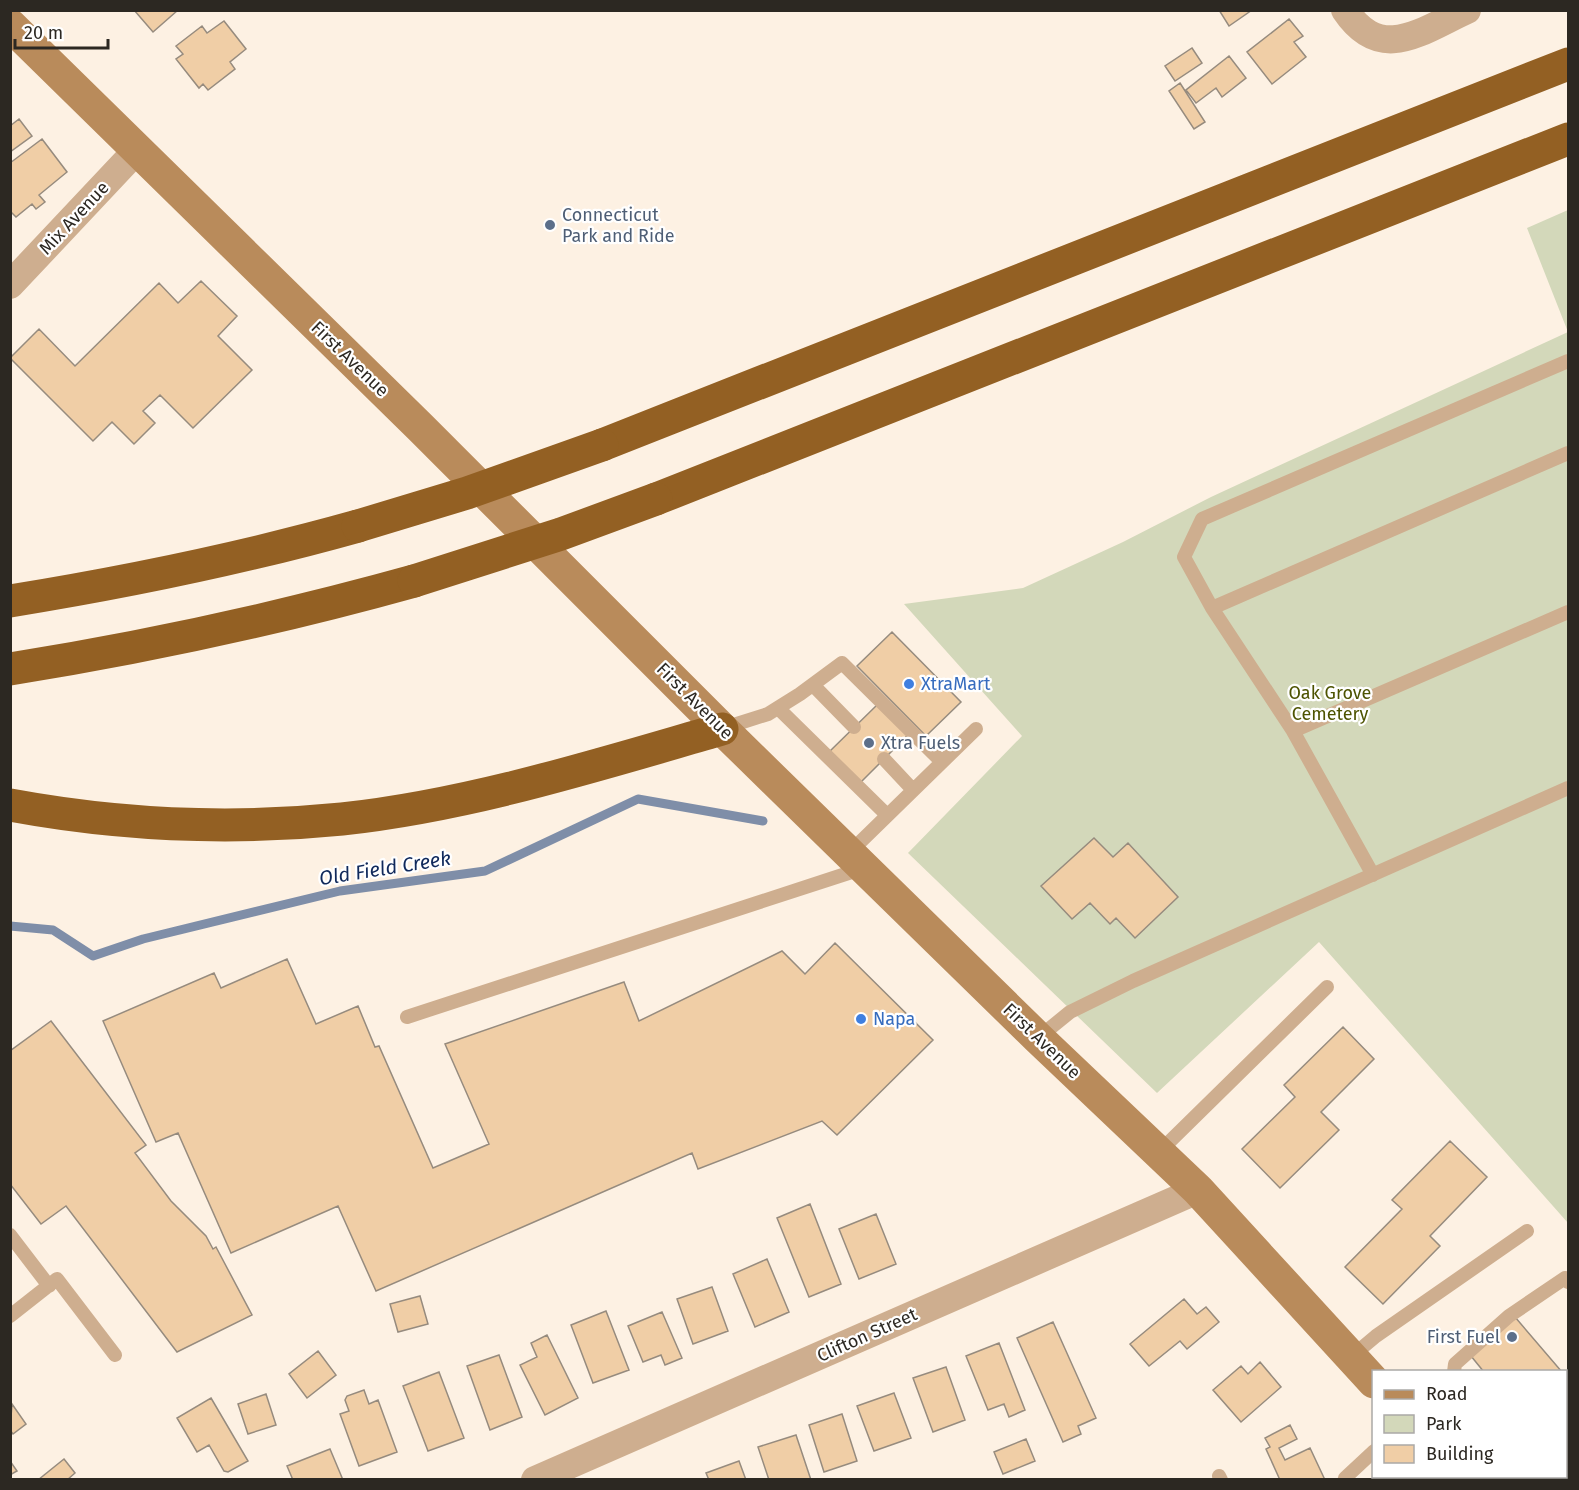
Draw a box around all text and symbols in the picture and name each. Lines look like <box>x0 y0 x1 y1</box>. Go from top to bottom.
scale bar <box>15 12 108 50</box>
text: 20 m <box>24 22 63 44</box>
street label: Mix Avenue <box>34 177 114 259</box>
place label: Connecticut Park and Ride <box>562 204 675 247</box>
marker: Connecticut Park and Ride <box>543 218 557 232</box>
street label: First Avenue <box>307 317 393 401</box>
street label: First Avenue <box>652 658 738 744</box>
place label: XtraMart <box>921 673 991 695</box>
marker: XtraMart <box>902 677 916 691</box>
park label: Oak Grove Cemetery <box>1289 682 1371 725</box>
place label: Xtra Fuels <box>881 732 960 754</box>
marker: Xtra Fuels <box>862 736 876 750</box>
water label: Old Field Creek <box>317 846 453 890</box>
street label: First Avenue <box>999 999 1085 1083</box>
place label: Napa <box>873 1008 915 1030</box>
marker: Napa <box>854 1012 868 1026</box>
street label: Clifton Street <box>814 1303 921 1367</box>
place label: First Fuel <box>1427 1326 1500 1348</box>
marker: First Fuel <box>1505 1330 1519 1344</box>
legend <box>1372 1370 1567 1478</box>
text: Road <box>1426 1383 1468 1405</box>
text: Park <box>1426 1413 1462 1435</box>
text: Building <box>1426 1443 1494 1465</box>

